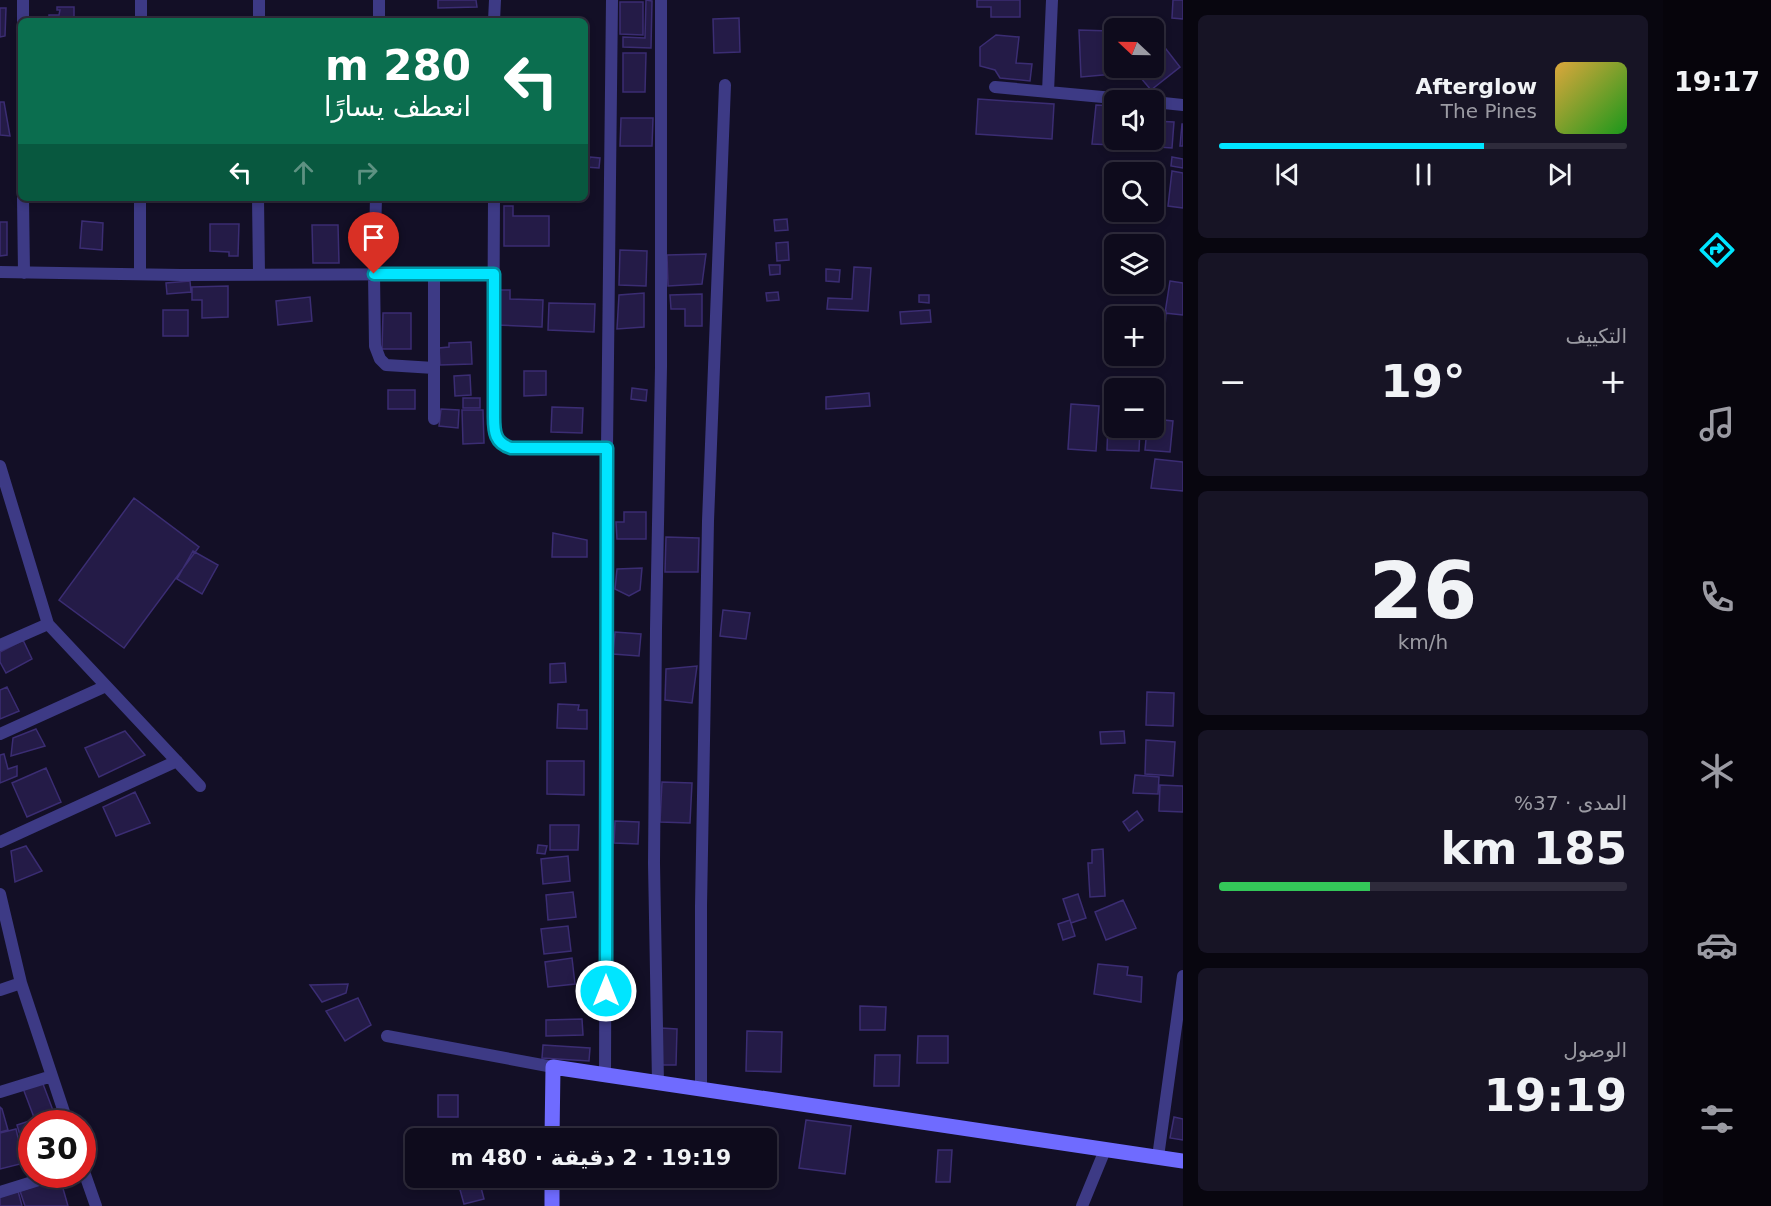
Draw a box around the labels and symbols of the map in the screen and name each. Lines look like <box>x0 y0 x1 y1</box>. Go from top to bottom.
north arrow <box>1104 18 1164 78</box>
pin <box>348 212 399 274</box>
position arrow <box>574 959 638 1023</box>
speed limit sign: 30 <box>18 1110 96 1188</box>

